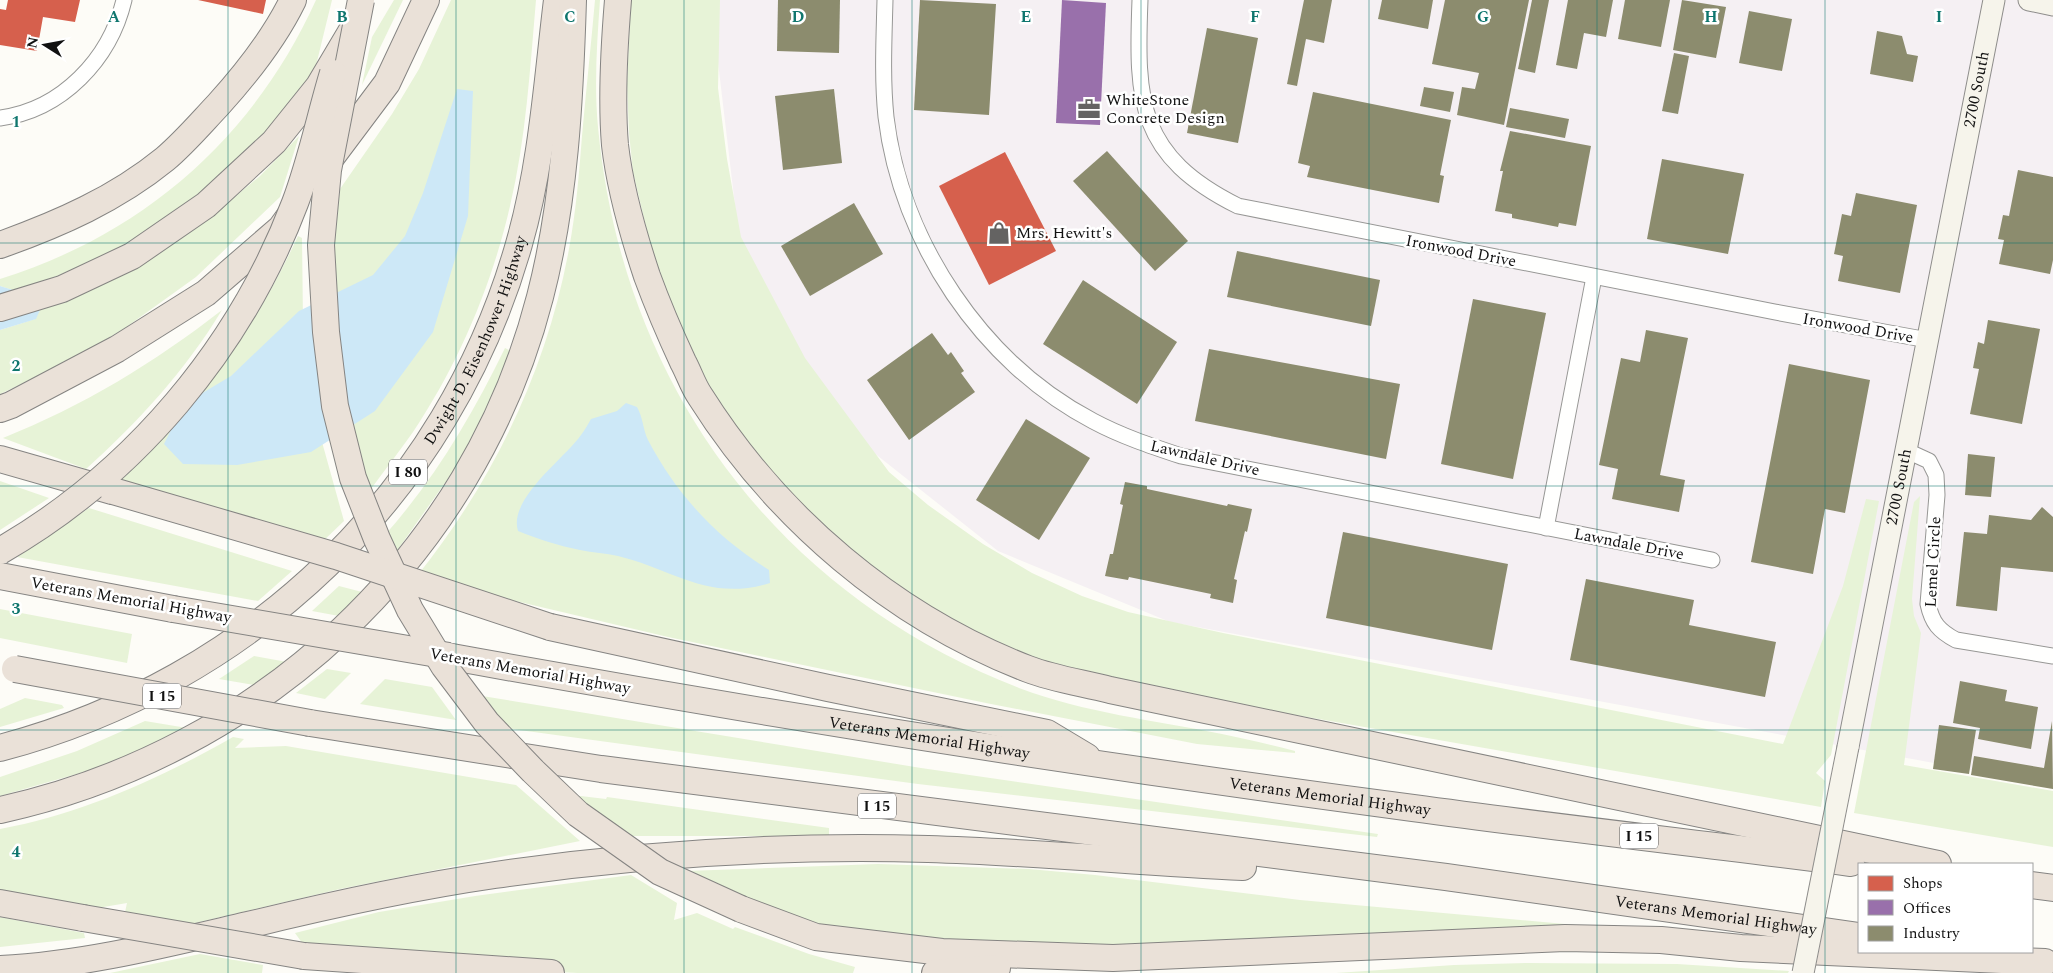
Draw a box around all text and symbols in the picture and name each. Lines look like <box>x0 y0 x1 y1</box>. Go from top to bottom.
text: A <box>108 5 121 29</box>
text: B <box>336 5 348 29</box>
text: C <box>564 5 576 29</box>
text: D <box>792 5 805 29</box>
text: E <box>1021 5 1031 29</box>
text: F <box>1250 5 1260 29</box>
text: G <box>1477 5 1489 29</box>
text: H <box>1704 5 1718 29</box>
text: I <box>1936 5 1942 29</box>
north arrow <box>20 20 70 70</box>
text: N <box>21 35 44 50</box>
street label: 2700 South <box>1957 49 1996 130</box>
place label: WhiteStone Concrete Design <box>1106 88 1225 130</box>
office icon: WhiteStone Concrete Design <box>1076 96 1102 122</box>
text: 1 <box>12 110 20 134</box>
shop icon: Mrs. Hewitt's <box>986 220 1012 246</box>
place label: Mrs. Hewitt's <box>1016 221 1112 245</box>
street label: Ironwood Drive <box>1404 229 1518 273</box>
street label: Dwight D. Eisenhower Highway <box>418 232 533 450</box>
street label: Ironwood Drive <box>1801 306 1915 350</box>
text: 2 <box>12 354 21 378</box>
street label: Lawndale Drive <box>1148 434 1262 482</box>
street label: 2700 South <box>1880 447 1918 527</box>
road number: I 80 <box>389 460 427 484</box>
street label: Lemel Circle <box>1919 516 1947 608</box>
street label: Lawndale Drive <box>1572 522 1686 566</box>
street label: Veterans Memorial Highway <box>29 571 234 630</box>
text: 3 <box>12 597 21 621</box>
street label: Veterans Memorial Highway <box>428 642 633 701</box>
road number: I 15 <box>143 684 181 708</box>
street label: Veterans Memorial Highway <box>827 710 1033 766</box>
street label: Veterans Memorial Highway <box>1227 771 1434 822</box>
road number: I 15 <box>858 794 896 818</box>
road number: I 15 <box>1620 824 1658 848</box>
text: 4 <box>12 840 21 864</box>
legend <box>1858 863 2033 953</box>
text: Shops <box>1903 872 1943 895</box>
street label: Veterans Memorial Highway <box>1613 889 1819 942</box>
text: Offices <box>1903 897 1951 920</box>
text: Industry <box>1903 922 1960 945</box>

